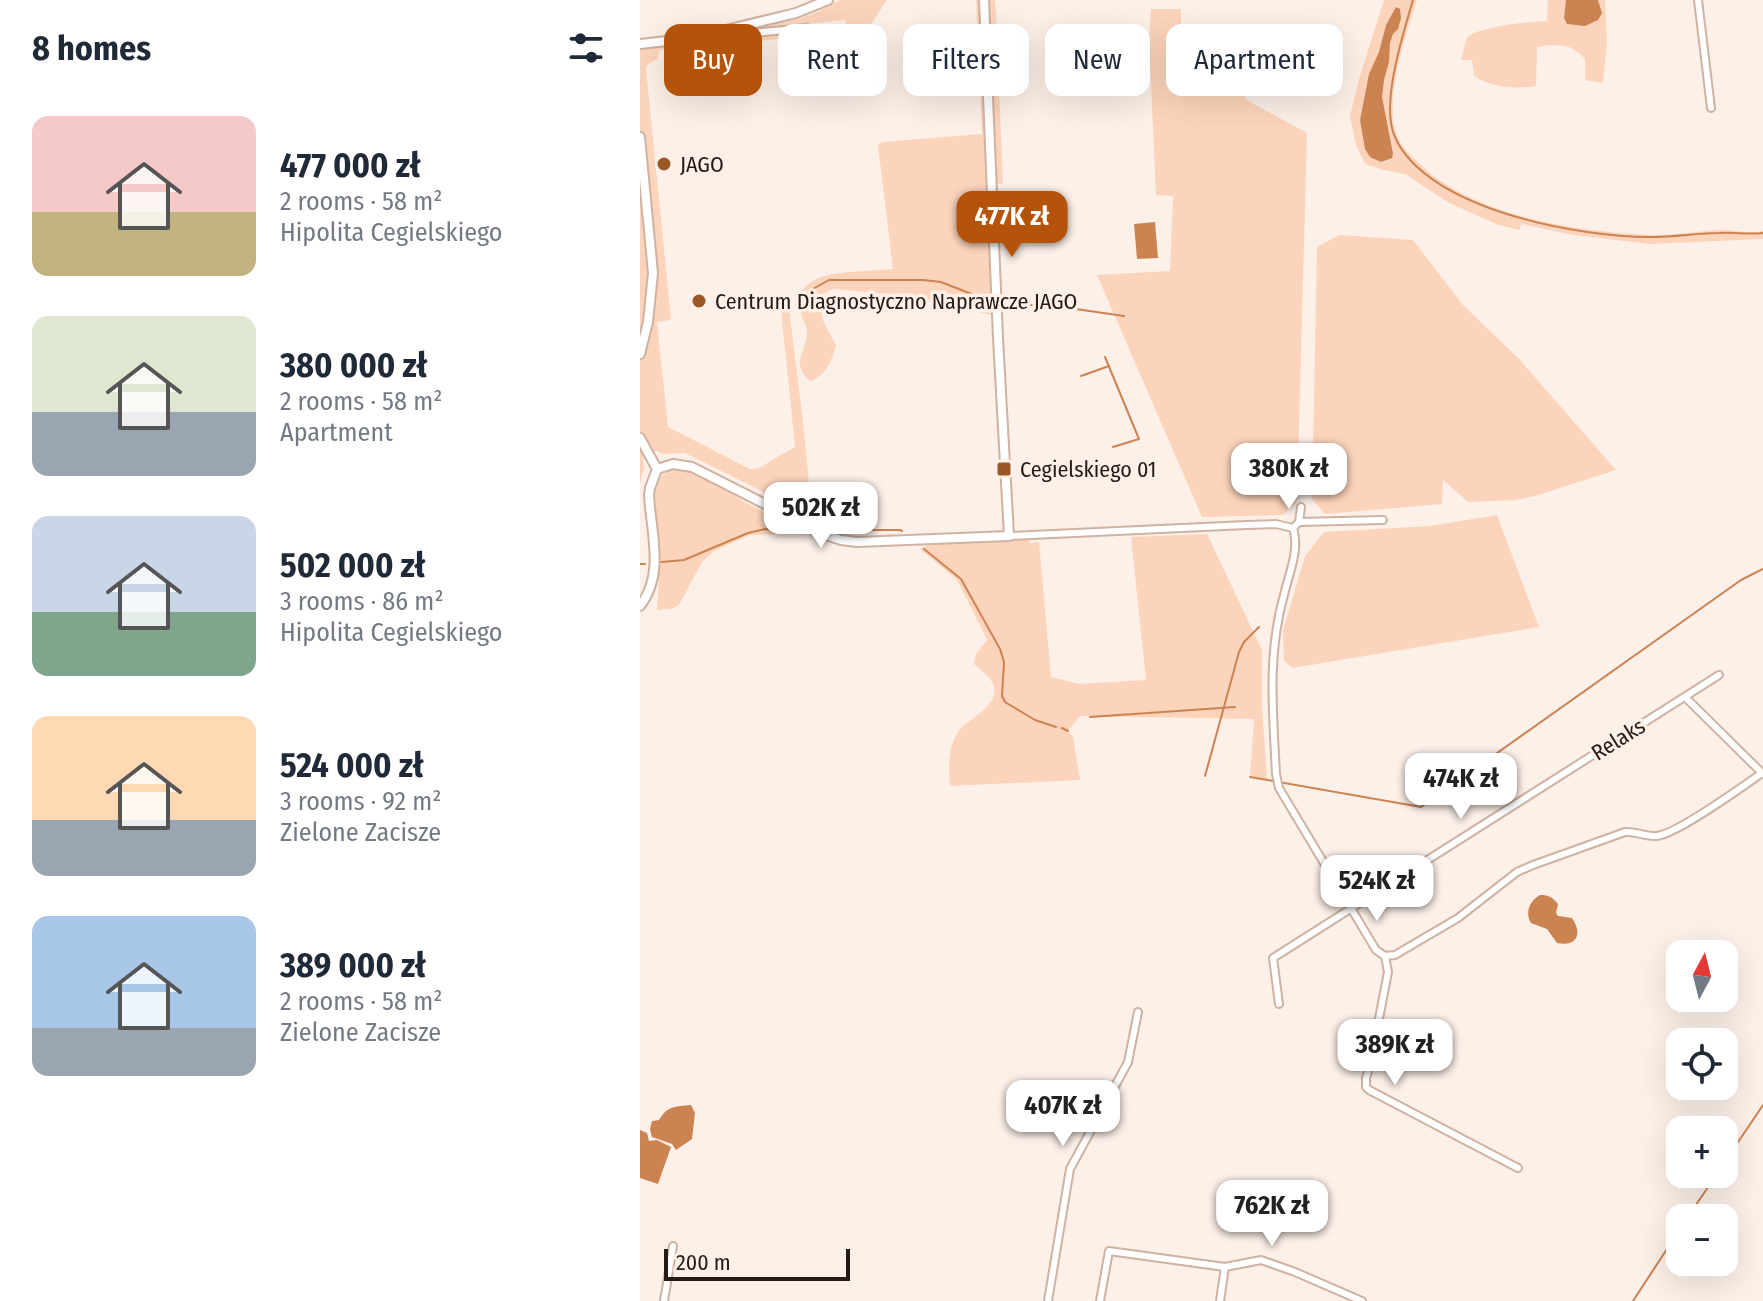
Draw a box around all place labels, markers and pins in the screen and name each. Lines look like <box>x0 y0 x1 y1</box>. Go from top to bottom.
place label: JAGO <box>680 151 724 178</box>
marker: JAGO <box>655 155 673 173</box>
pin: 477K zł <box>938 191 1086 259</box>
place label: Centrum Diagnostyczno Naprawcze JAGO <box>715 288 1077 315</box>
marker: Centrum Diagnostyczno Naprawcze JAGO <box>690 292 708 310</box>
pin: 380K zł <box>1215 443 1363 511</box>
place label: Cegielskiego 01 <box>1020 456 1156 483</box>
marker: Cegielskiego 01 <box>995 460 1013 478</box>
pin: 502K zł <box>747 482 895 550</box>
pin: 474K zł <box>1387 753 1535 821</box>
pin: 524K zł <box>1303 855 1451 923</box>
pin: 389K zł <box>1321 1019 1469 1087</box>
pin: 407K zł <box>989 1080 1137 1148</box>
pin: 762K zł <box>1198 1180 1346 1248</box>

